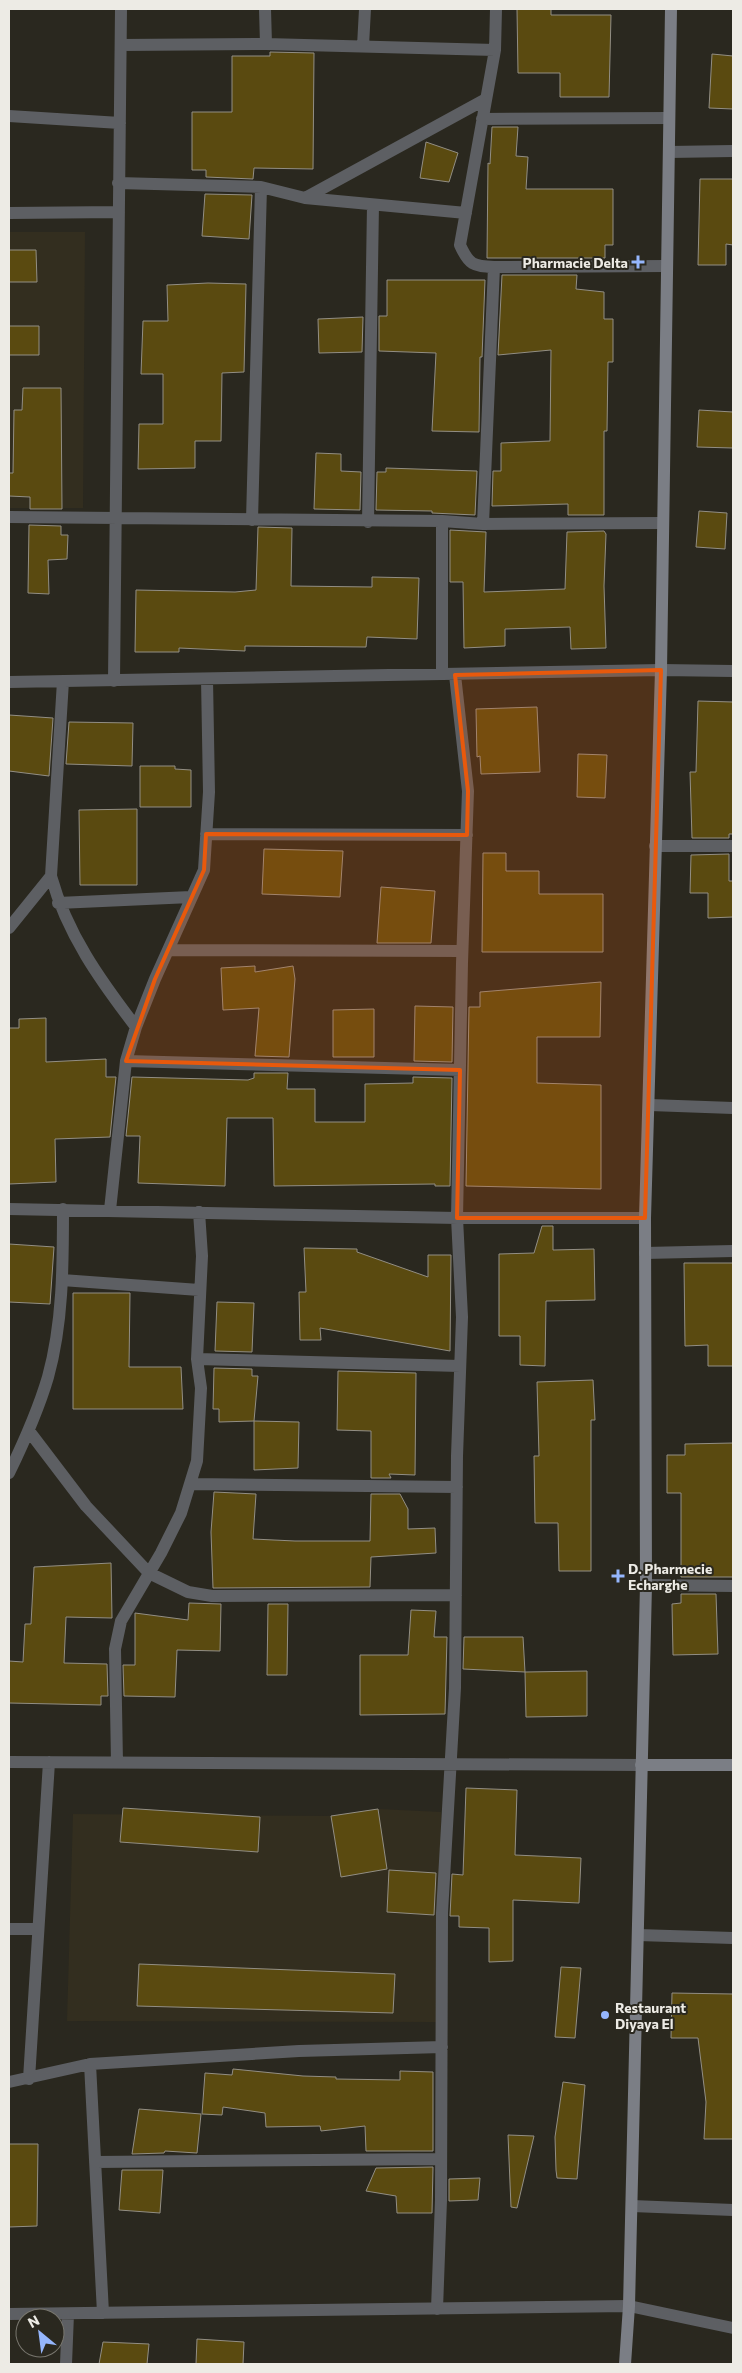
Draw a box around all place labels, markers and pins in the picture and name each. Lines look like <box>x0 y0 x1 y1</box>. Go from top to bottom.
place label: Pharmacie Delta <box>523 254 628 271</box>
marker: Pharmacie Delta <box>632 256 644 268</box>
place label: D. Pharmecie Echarghe <box>628 1560 712 1593</box>
marker: D. Pharmecie Echarghe <box>612 1570 624 1582</box>
place label: Restaurant Diyaya El <box>615 1999 686 2032</box>
marker: Restaurant Diyaya El <box>599 2009 611 2021</box>

